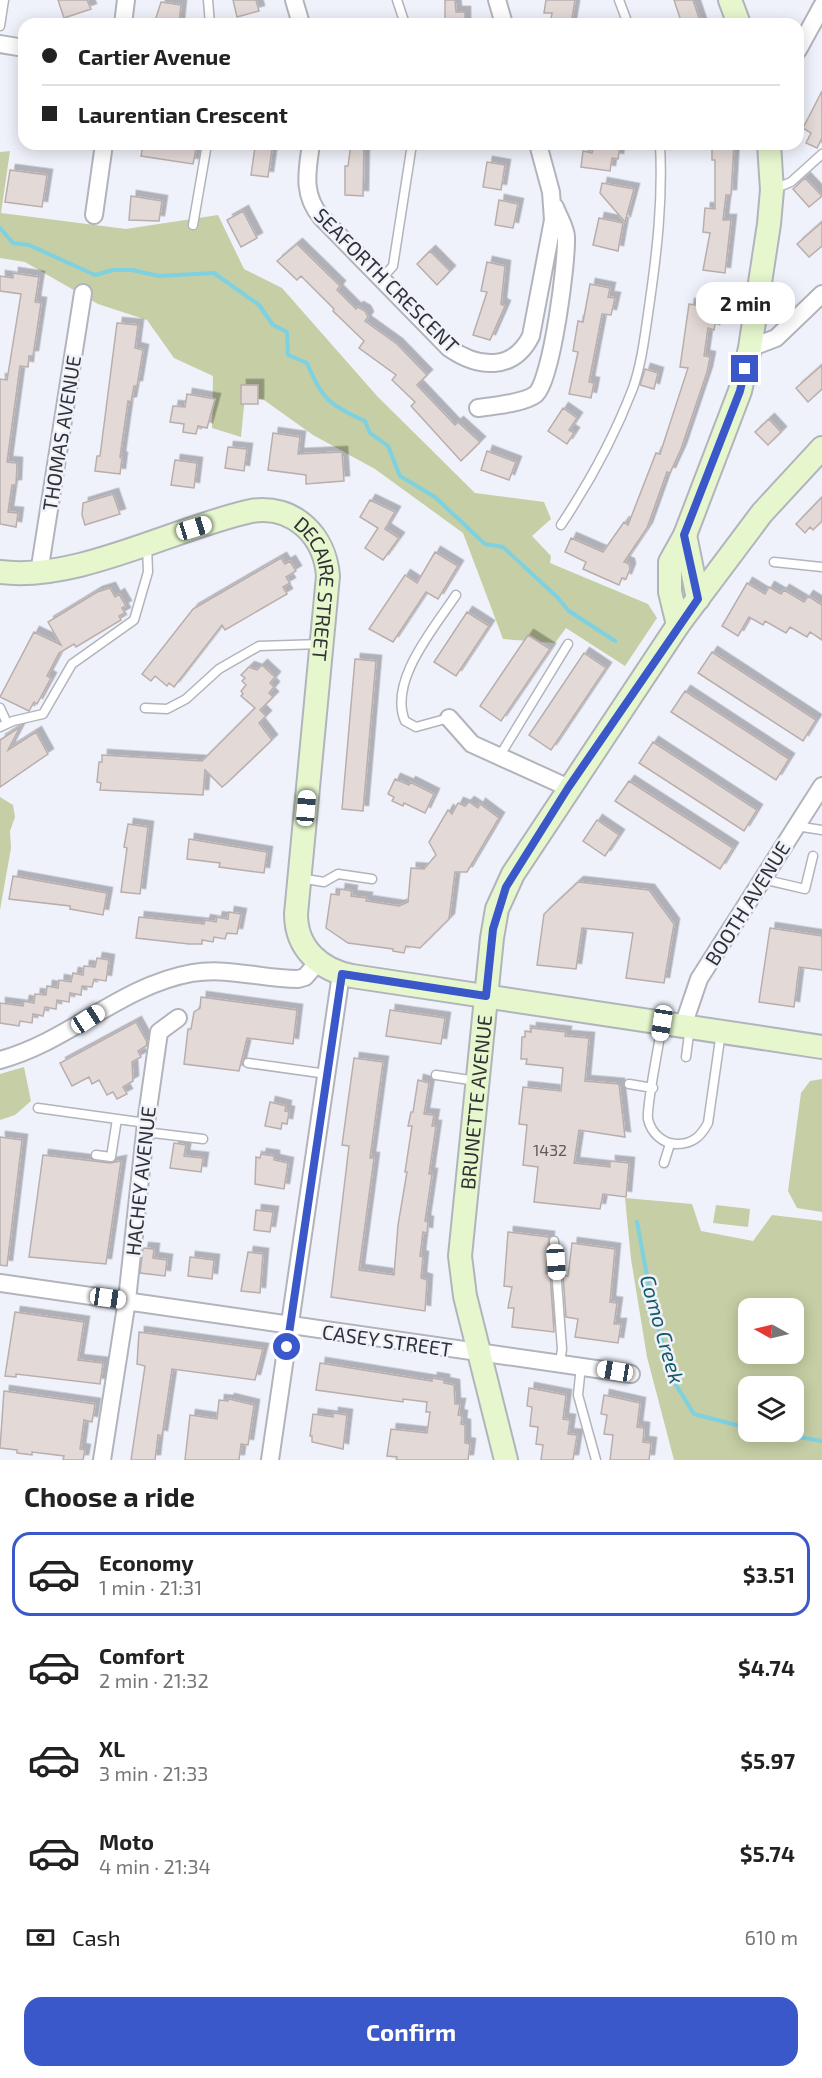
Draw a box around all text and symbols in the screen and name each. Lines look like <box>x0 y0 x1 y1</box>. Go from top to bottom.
text: Cartier Avenue <box>78 43 231 69</box>
text: Laurentian Crescent <box>78 101 288 127</box>
street label: SEAFORTH CRESCENT <box>310 203 465 358</box>
callout: 2 min <box>696 282 795 324</box>
text: 2 min <box>720 291 771 315</box>
street label: THOMAS AVENUE <box>37 353 85 513</box>
route end <box>731 355 758 382</box>
street label: DECAIRE STREET <box>290 511 340 662</box>
car <box>174 514 214 542</box>
car <box>295 789 317 827</box>
street label: BOOTH AVENUE <box>699 837 795 969</box>
car <box>68 1002 108 1036</box>
car <box>650 1004 674 1042</box>
street label: BRUNETTE AVENUE <box>455 1014 496 1191</box>
street label: HACHEY AVENUE <box>120 1105 160 1257</box>
house number: 1432 <box>533 1140 567 1159</box>
car <box>546 1243 566 1281</box>
water label: Como Creek <box>636 1272 690 1386</box>
car <box>89 1287 127 1309</box>
north arrow <box>738 1298 804 1364</box>
map controls <box>738 1298 804 1442</box>
street label: CASEY STREET <box>321 1319 454 1361</box>
route start <box>273 1333 300 1360</box>
car <box>596 1359 634 1383</box>
button: layers <box>738 1376 804 1442</box>
text: Choose a ride <box>24 1480 195 1512</box>
icon: car <box>27 1547 81 1601</box>
text: Economy <box>99 1549 194 1575</box>
text: $3.51 <box>743 1561 795 1587</box>
text: 1 min · 21:31 <box>99 1575 202 1599</box>
icon: car <box>27 1640 81 1694</box>
text: Comfort <box>99 1642 184 1668</box>
text: $4.74 <box>738 1654 795 1680</box>
text: 2 min · 21:32 <box>99 1668 209 1692</box>
icon: car <box>27 1733 81 1787</box>
text: XL <box>99 1735 125 1761</box>
text: $5.97 <box>740 1747 795 1773</box>
text: 3 min · 21:33 <box>99 1761 208 1785</box>
icon: car <box>27 1826 81 1880</box>
text: Moto <box>99 1828 154 1854</box>
text: $5.74 <box>740 1840 795 1866</box>
text: 4 min · 21:34 <box>99 1854 211 1878</box>
icon: cash <box>24 1921 57 1954</box>
text: Cash <box>72 1924 121 1950</box>
text: 610 m <box>745 1925 798 1949</box>
button: Confirm <box>24 1997 798 2066</box>

